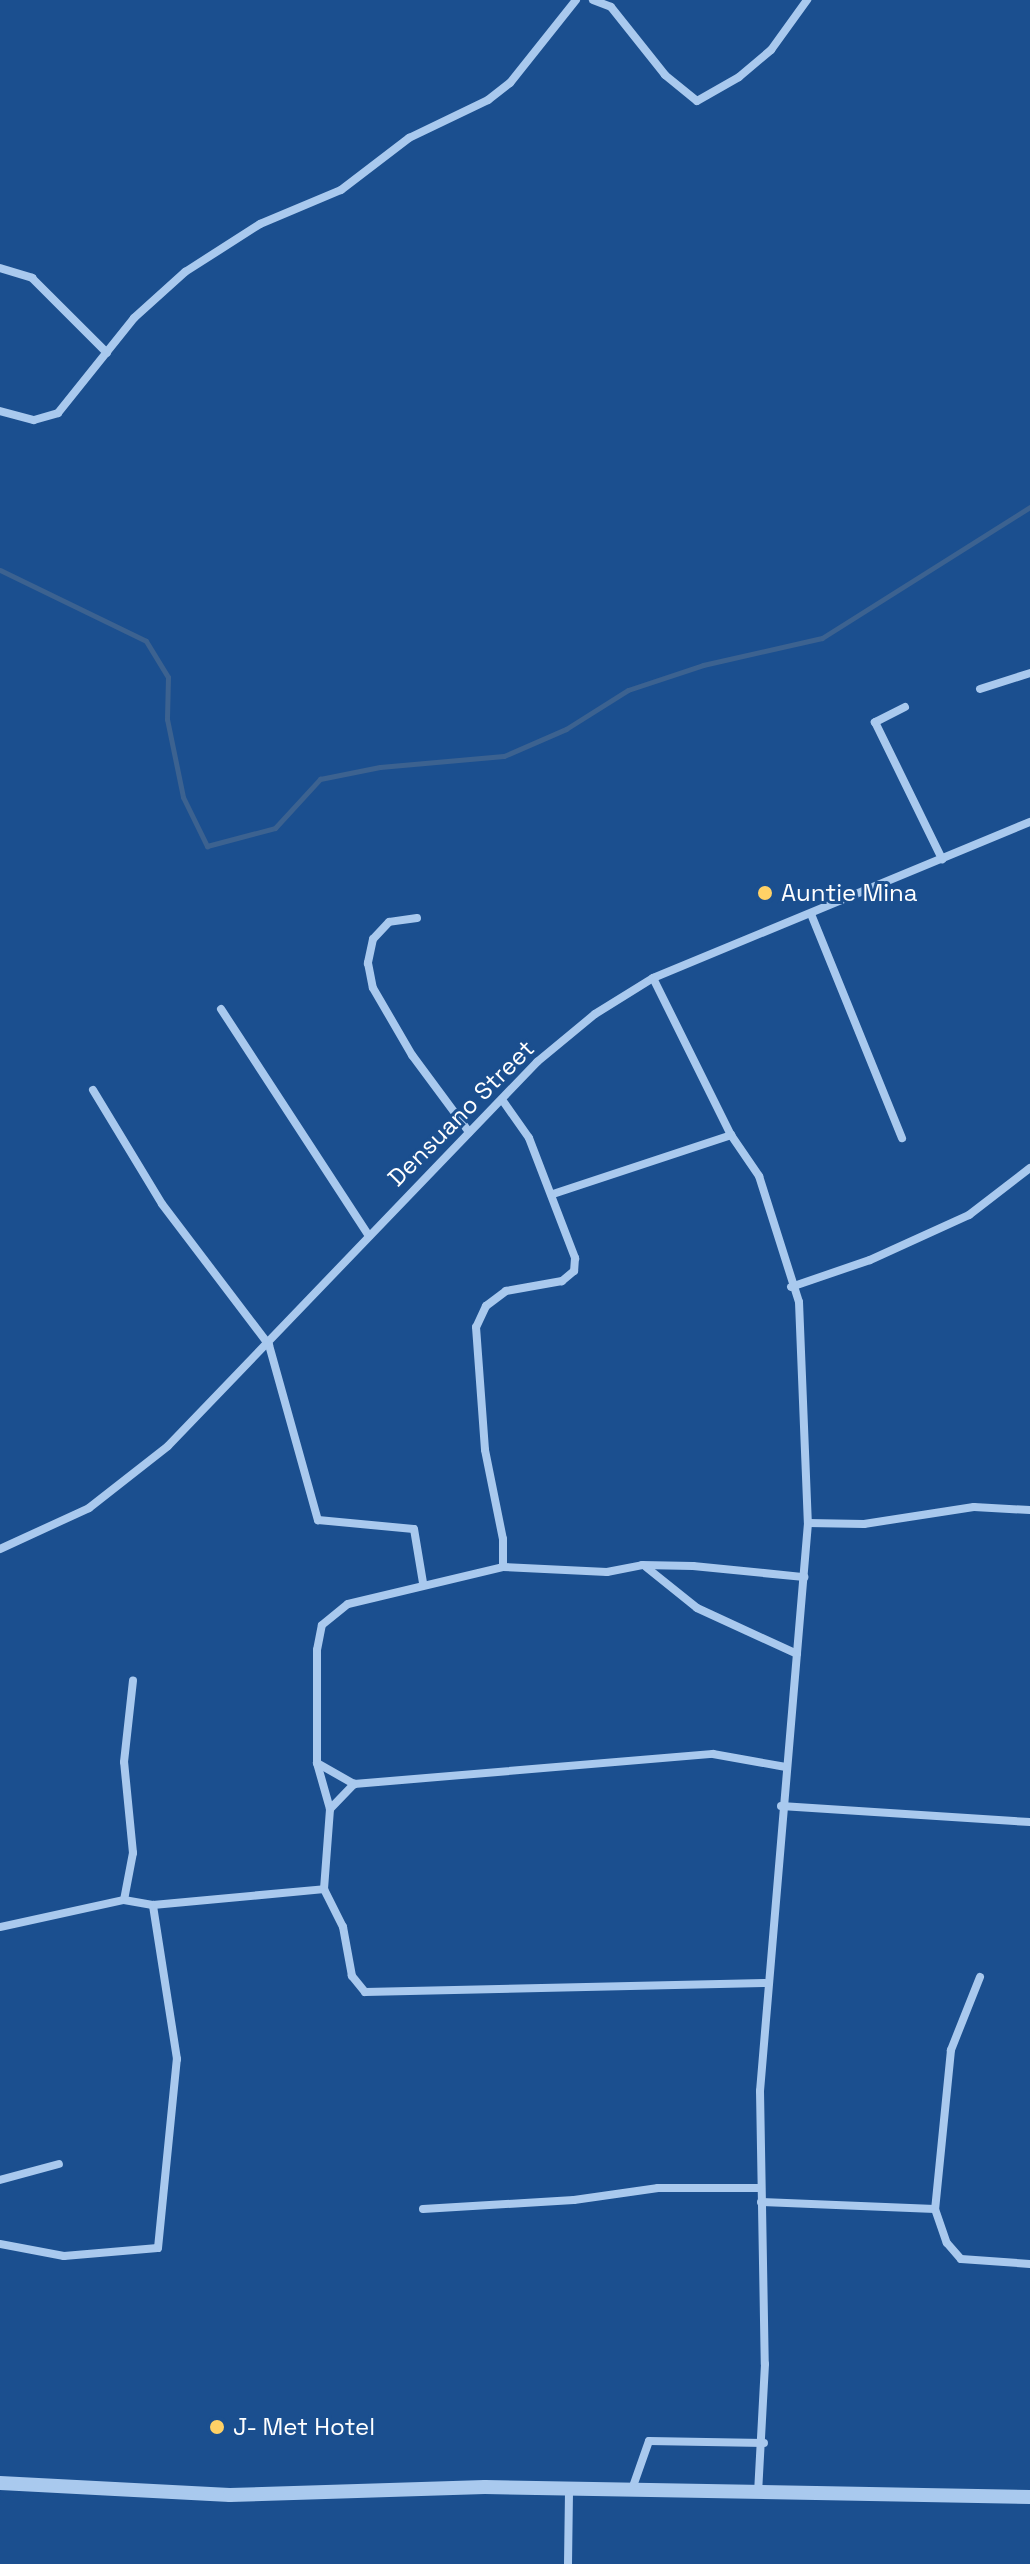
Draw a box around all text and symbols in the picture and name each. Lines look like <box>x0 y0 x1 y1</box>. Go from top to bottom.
place label: Auntie Mina <box>781 879 918 907</box>
marker: Auntie Mina <box>756 884 774 902</box>
street label: Densuano Street <box>382 1034 540 1192</box>
place label: J- Met Hotel <box>233 2413 376 2441</box>
marker: J- Met Hotel <box>208 2418 226 2436</box>

